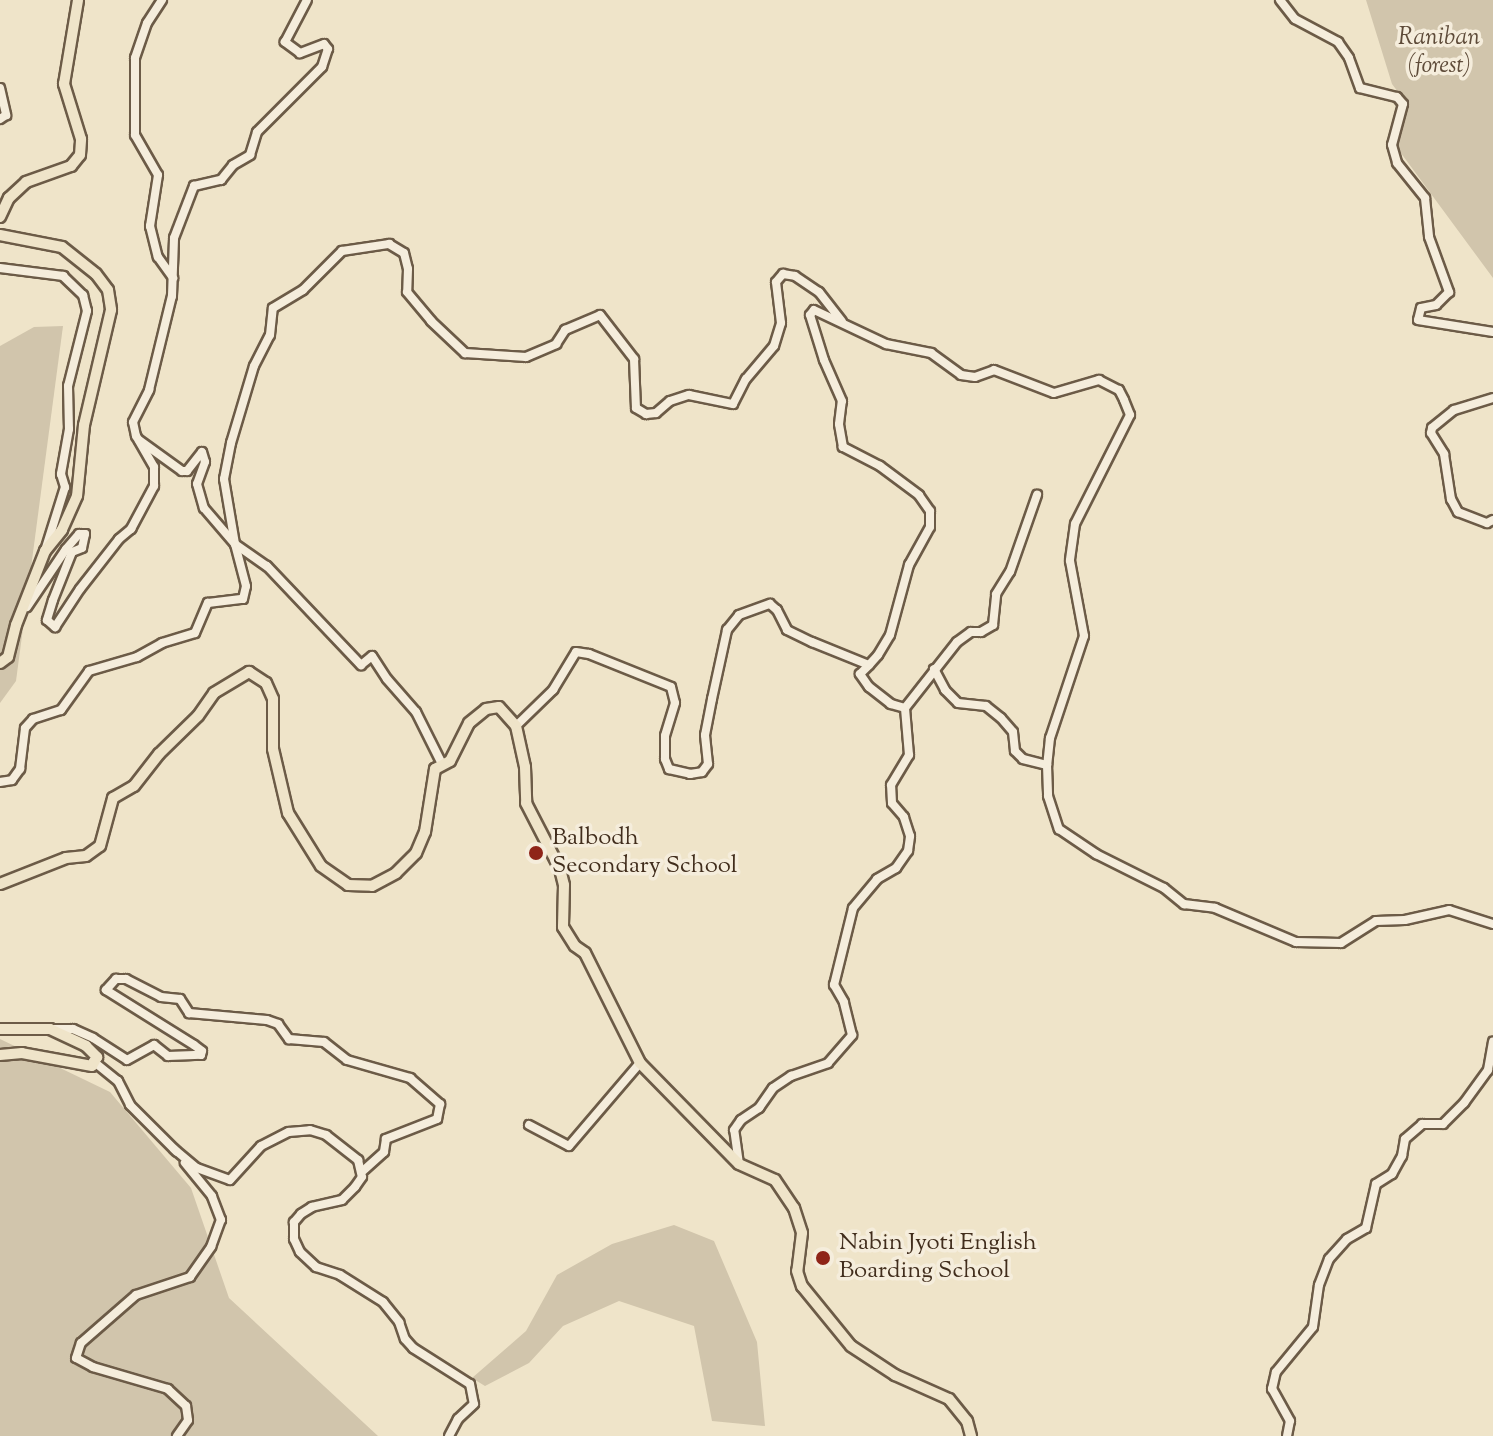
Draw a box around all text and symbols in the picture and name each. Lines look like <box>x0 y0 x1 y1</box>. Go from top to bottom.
park label: Raniban (forest) <box>1398 25 1480 81</box>
place label: Balbodh Secondary School <box>552 825 737 881</box>
marker: Balbodh Secondary School <box>527 844 545 862</box>
place label: Nabin Jyoti English Boarding School <box>839 1230 1037 1286</box>
marker: Nabin Jyoti English Boarding School <box>814 1249 832 1267</box>

